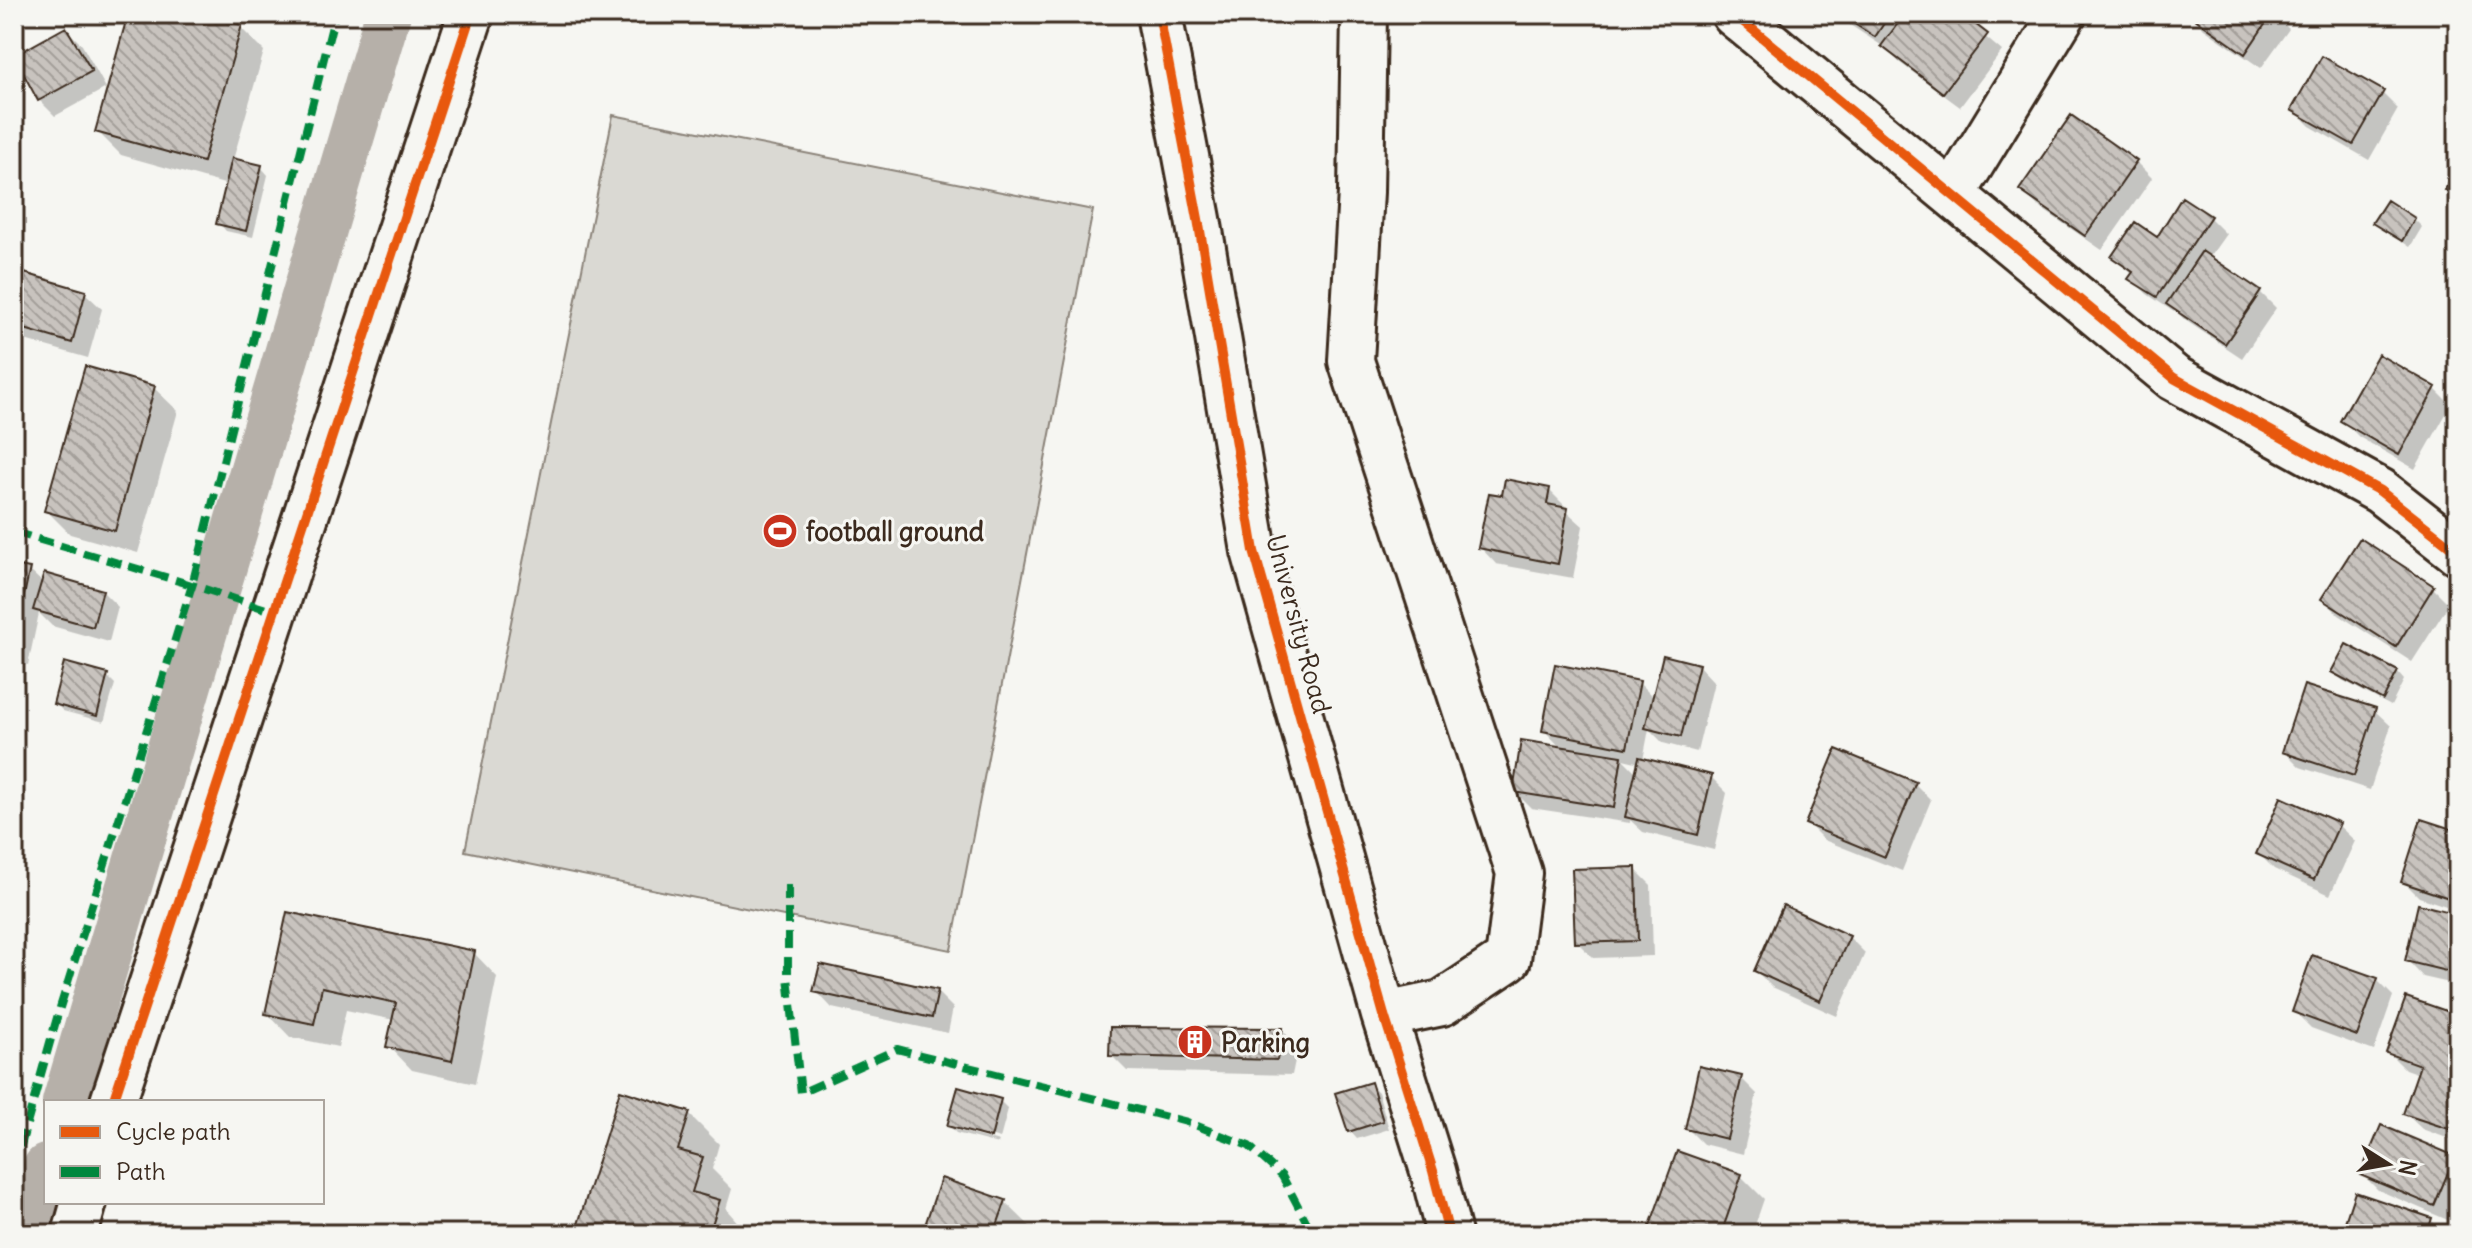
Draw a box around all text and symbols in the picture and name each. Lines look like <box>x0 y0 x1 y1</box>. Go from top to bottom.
sports icon: football ground <box>761 512 799 550</box>
place label: football ground <box>806 515 984 548</box>
street label: University Road <box>1259 531 1339 717</box>
building icon: Parking <box>1176 1023 1214 1061</box>
place label: Parking <box>1221 1026 1310 1059</box>
legend <box>44 1100 324 1204</box>
text: Cycle path <box>116 1116 231 1146</box>
north arrow <box>2348 1124 2428 1204</box>
text: Path <box>116 1156 166 1186</box>
text: N <box>2392 1158 2423 1178</box>

